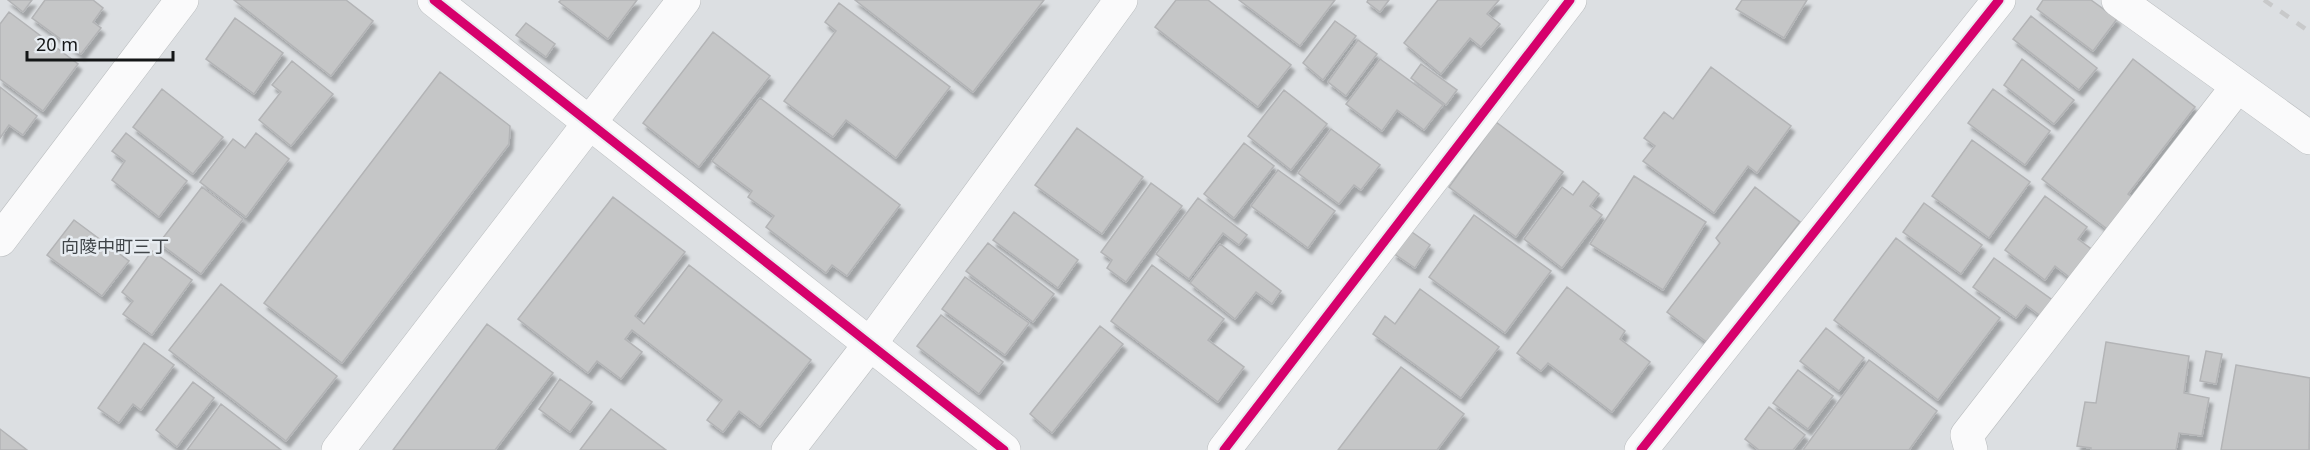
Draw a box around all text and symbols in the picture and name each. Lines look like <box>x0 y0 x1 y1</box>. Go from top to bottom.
scale bar <box>27 24 172 62</box>
text: 20 m <box>36 32 78 56</box>
district label: 向陵中町三丁 <box>61 234 169 258</box>

